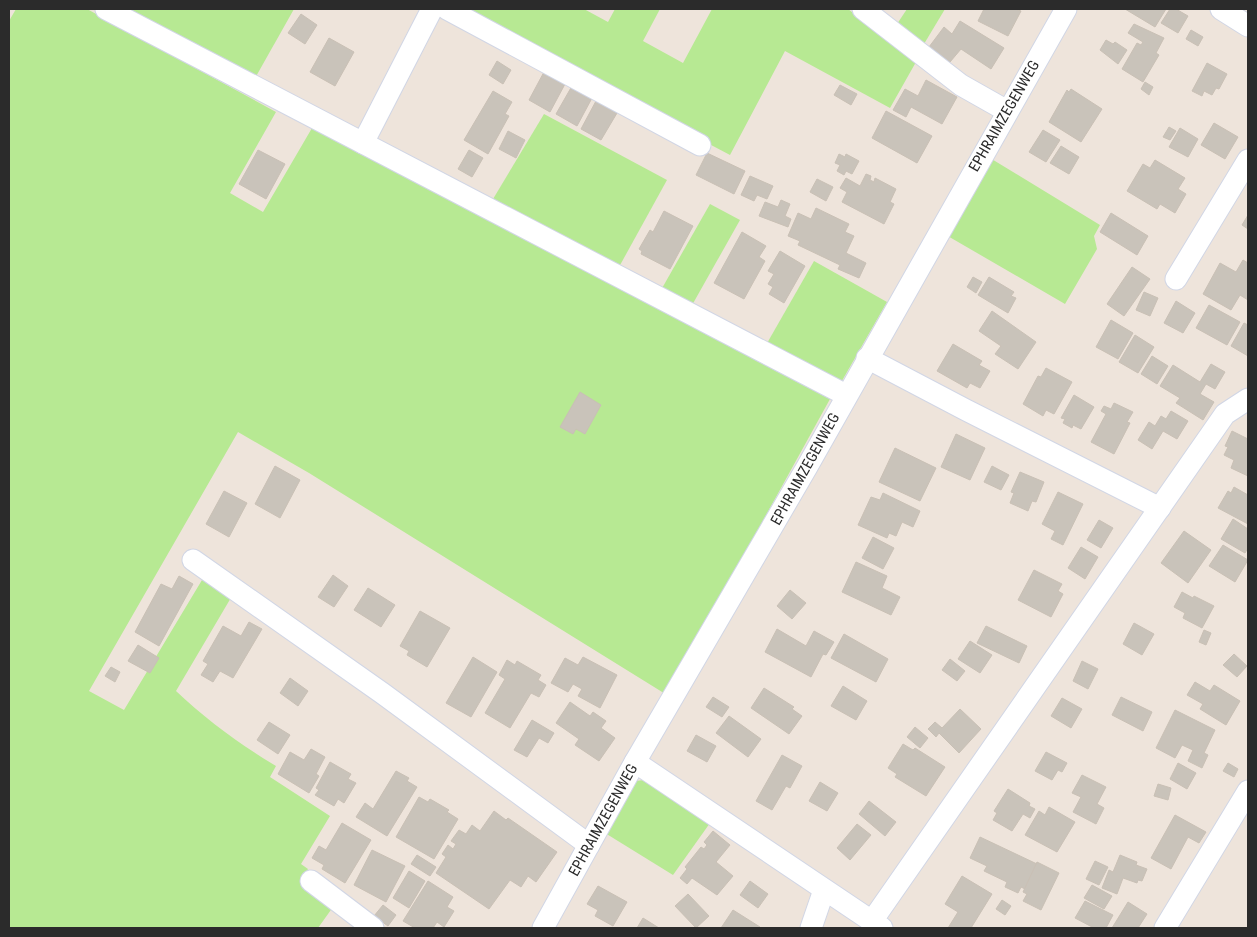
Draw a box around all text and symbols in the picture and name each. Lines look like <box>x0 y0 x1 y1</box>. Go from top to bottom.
street label: EPHRAIMZEGENWEG <box>965 57 1043 175</box>
street label: EPHRAIMZEGENWEG <box>767 410 843 528</box>
street label: EPHRAIMZEGENWEG <box>565 761 641 879</box>

